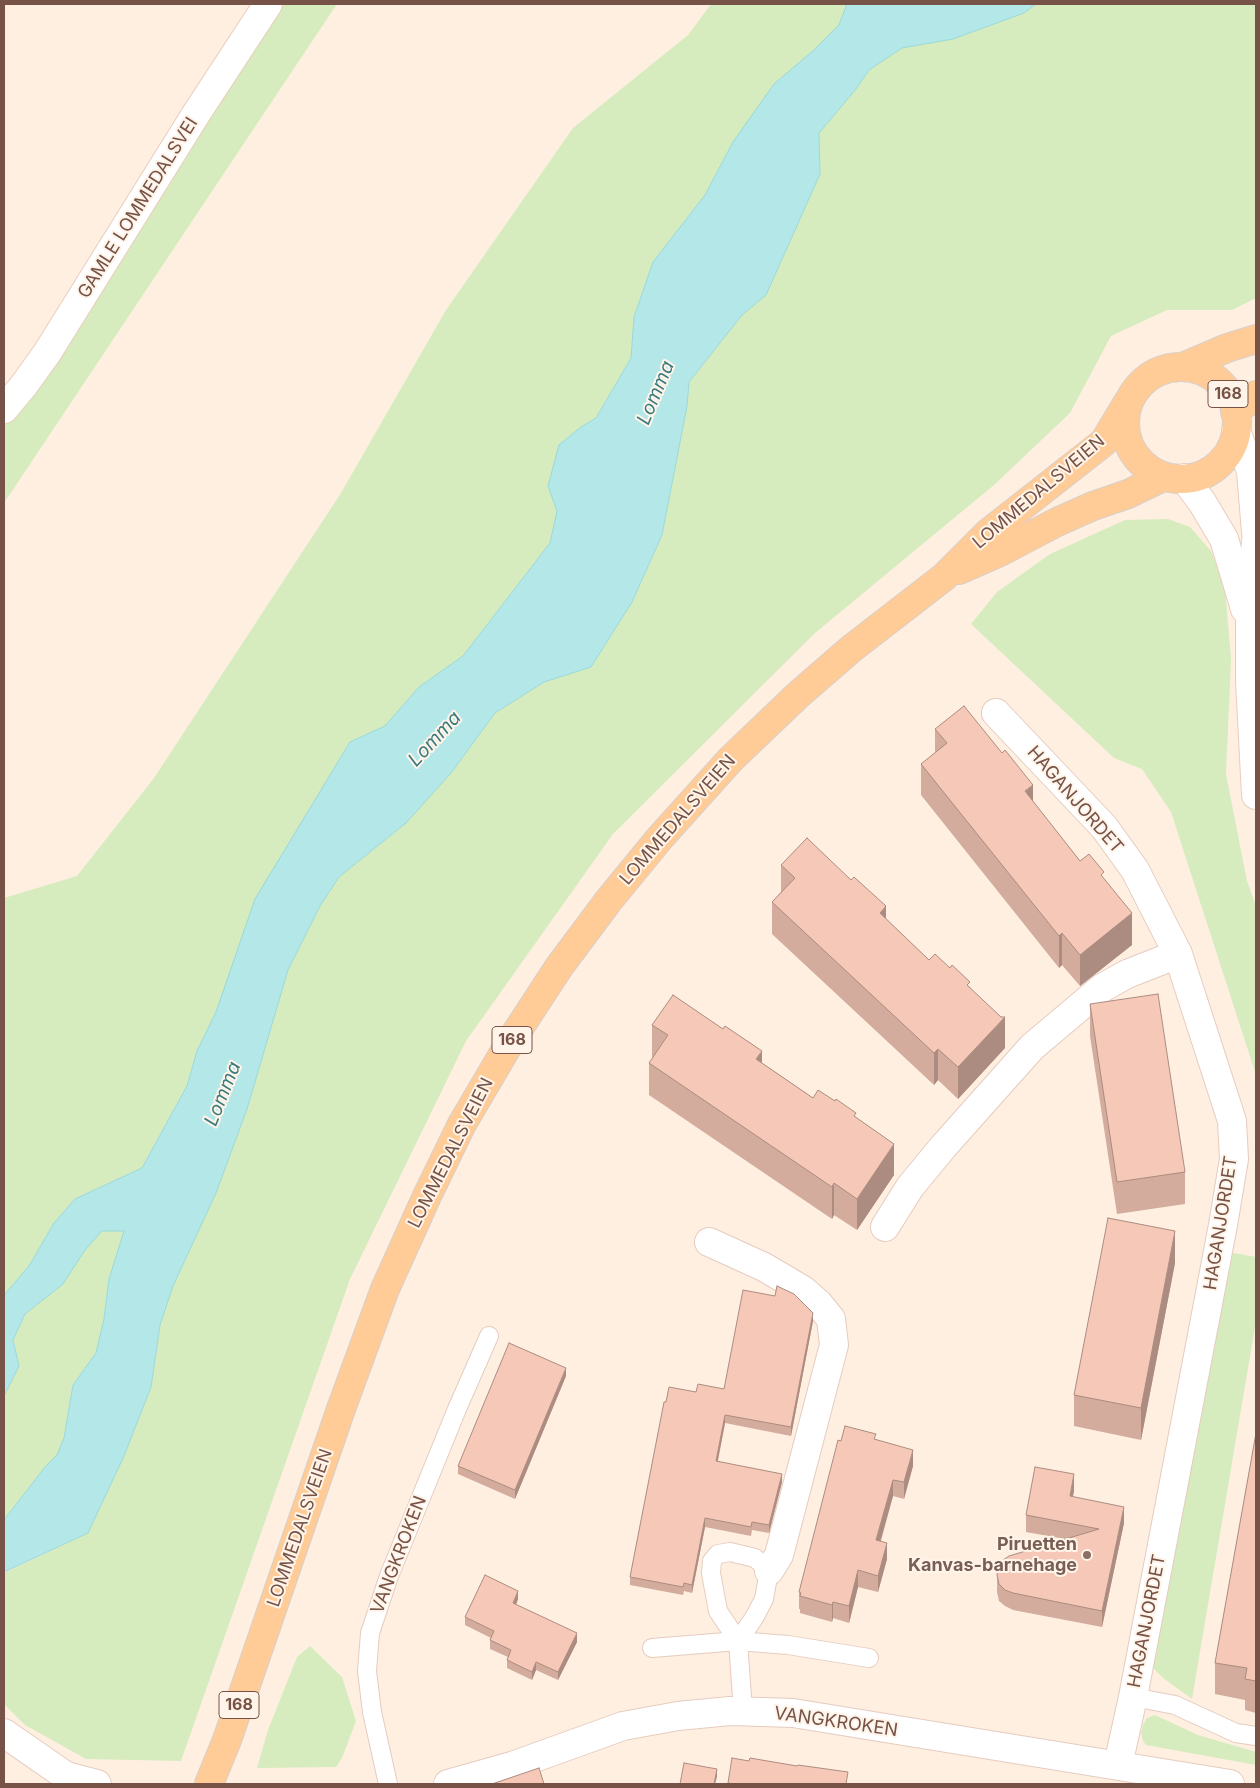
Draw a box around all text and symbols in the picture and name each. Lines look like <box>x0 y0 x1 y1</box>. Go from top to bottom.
street label: GAMLE LOMMEDALSVEI <box>73 114 203 302</box>
water label: Lomma <box>632 358 680 428</box>
road number: 168 <box>1208 380 1248 408</box>
street label: LOMMEDALSVEIEN <box>969 430 1109 554</box>
water label: Lomma <box>404 707 466 771</box>
street label: HAGANJORDET <box>1022 742 1128 858</box>
street label: LOMMEDALSVEIEN <box>615 750 741 890</box>
road number: 168 <box>492 1026 532 1054</box>
water label: Lomma <box>200 1059 246 1129</box>
street label: LOMMEDALSVEIEN <box>404 1074 498 1232</box>
street label: HAGANJORDET <box>1200 1155 1242 1291</box>
street label: LOMMEDALSVEIEN <box>263 1446 337 1610</box>
street label: VANGKROKEN <box>367 1493 431 1617</box>
place label: Piruetten Kanvas-barnehage <box>908 1534 1077 1576</box>
marker: Piruetten Kanvas-barnehage <box>1081 1549 1093 1561</box>
street label: HAGANJORDET <box>1123 1553 1171 1689</box>
road number: 168 <box>219 1692 259 1718</box>
street label: VANGKROKEN <box>773 1703 899 1741</box>

